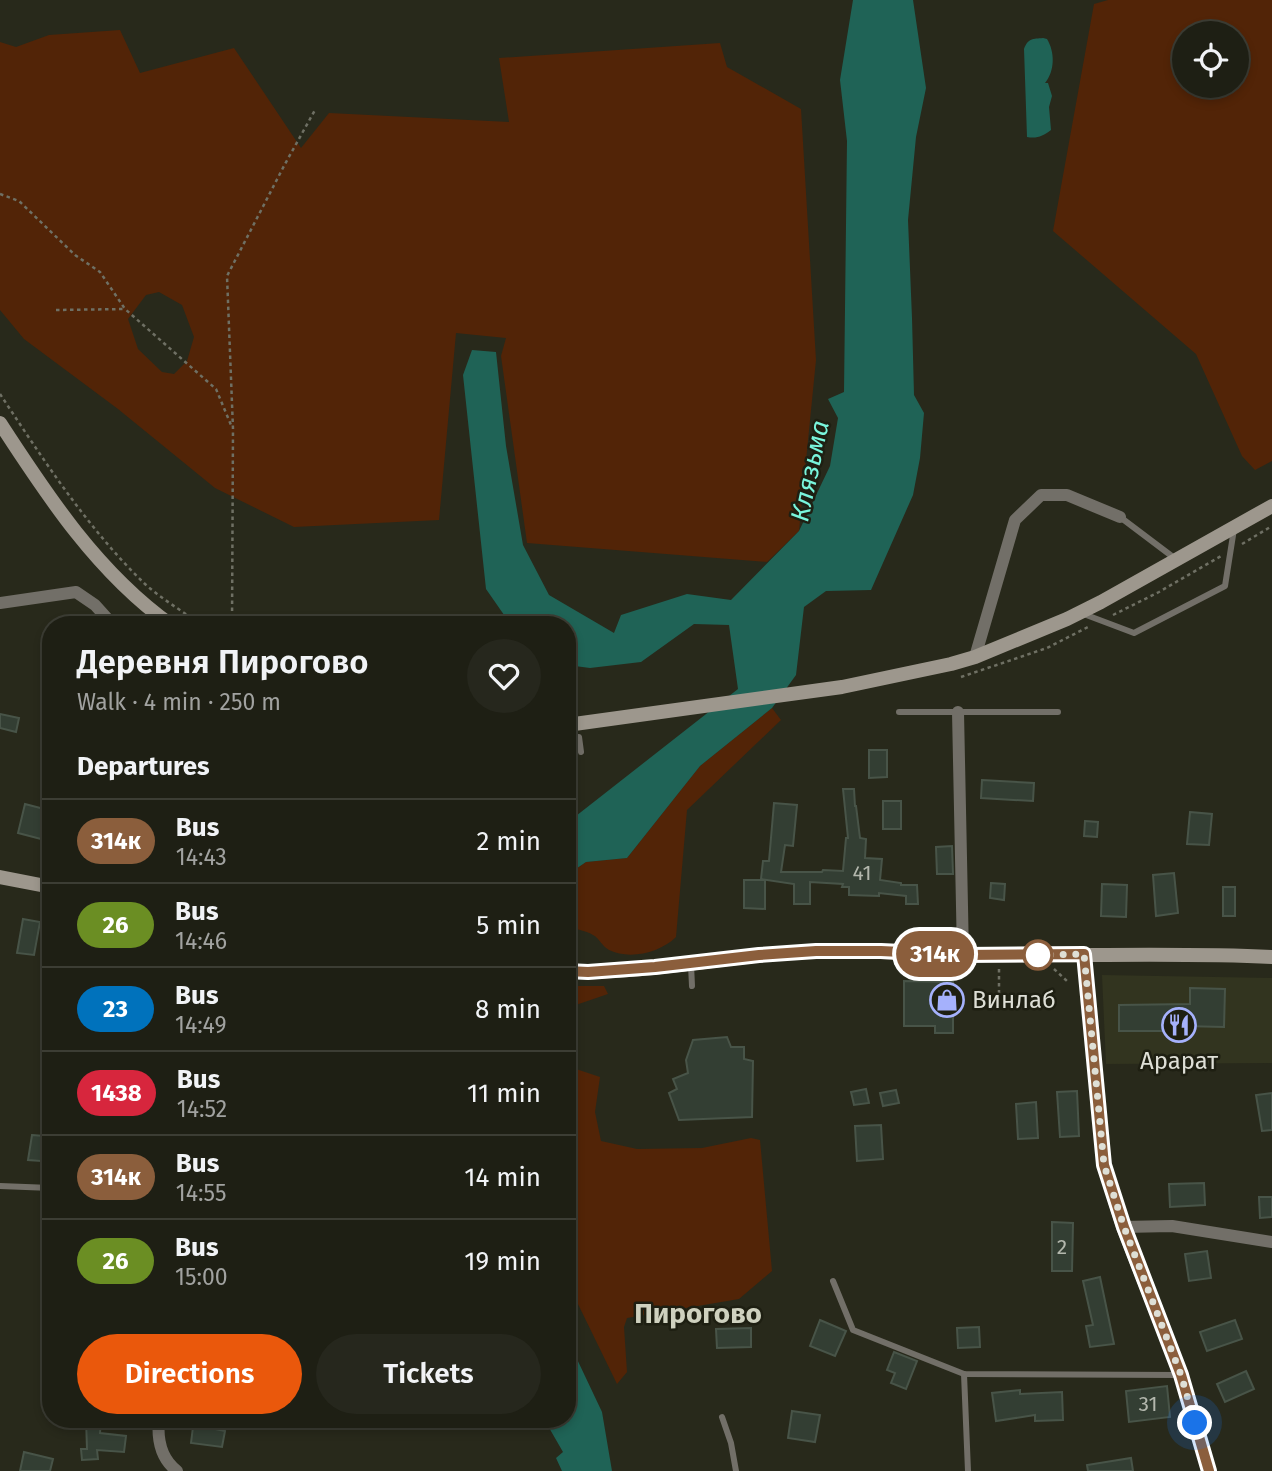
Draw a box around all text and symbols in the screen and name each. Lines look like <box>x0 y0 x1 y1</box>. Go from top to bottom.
map controls <box>1172 21 1249 98</box>
button: locate <box>1172 21 1249 98</box>
water label: Клязьма <box>784 418 836 524</box>
button: heart <box>467 639 541 713</box>
text: Деревня Пирогово <box>77 642 369 682</box>
text: Walk · 4 min · 250 m <box>77 688 281 716</box>
text: Departures <box>77 751 210 782</box>
text: Bus <box>176 812 219 843</box>
text: 2 min <box>476 826 541 857</box>
text: 314к <box>91 827 141 855</box>
text: 14:43 <box>176 843 227 871</box>
house number: 41 <box>852 860 872 886</box>
text: Bus <box>175 896 218 927</box>
text: 5 min <box>476 910 541 941</box>
text: 26 <box>103 911 128 939</box>
text: 14:46 <box>175 927 227 955</box>
line badge: 314к <box>886 931 984 977</box>
text: 314к <box>910 940 960 968</box>
unlabelled marker <box>1023 940 1053 970</box>
text: Bus <box>175 980 218 1011</box>
shop icon: Винлаб <box>928 981 966 1019</box>
place label: Винлаб <box>972 986 1056 1014</box>
text: 8 min <box>475 994 541 1025</box>
text: 23 <box>103 995 128 1023</box>
restaurant icon: Арарат <box>1160 1006 1198 1044</box>
text: 14:49 <box>175 1011 226 1039</box>
place label: Арарат <box>1140 1047 1218 1075</box>
text: Bus <box>177 1064 220 1095</box>
text: 11 min <box>467 1078 541 1109</box>
text: 1438 <box>91 1079 142 1107</box>
text: 14:52 <box>177 1095 227 1123</box>
text: Bus <box>176 1148 219 1179</box>
text: 14 min <box>464 1162 541 1193</box>
text: 314к <box>91 1163 141 1191</box>
text: 14:55 <box>176 1179 227 1207</box>
text: Bus <box>175 1232 218 1263</box>
house number: 2 <box>1057 1234 1067 1260</box>
text: 19 min <box>464 1246 541 1277</box>
text: 26 <box>103 1247 128 1275</box>
text: 15:00 <box>175 1263 228 1291</box>
district label: Пирогово <box>634 1297 762 1330</box>
button: Directions <box>77 1334 302 1414</box>
button: Tickets <box>316 1334 541 1414</box>
house number: 31 <box>1138 1391 1158 1417</box>
your location <box>1177 1405 1212 1440</box>

